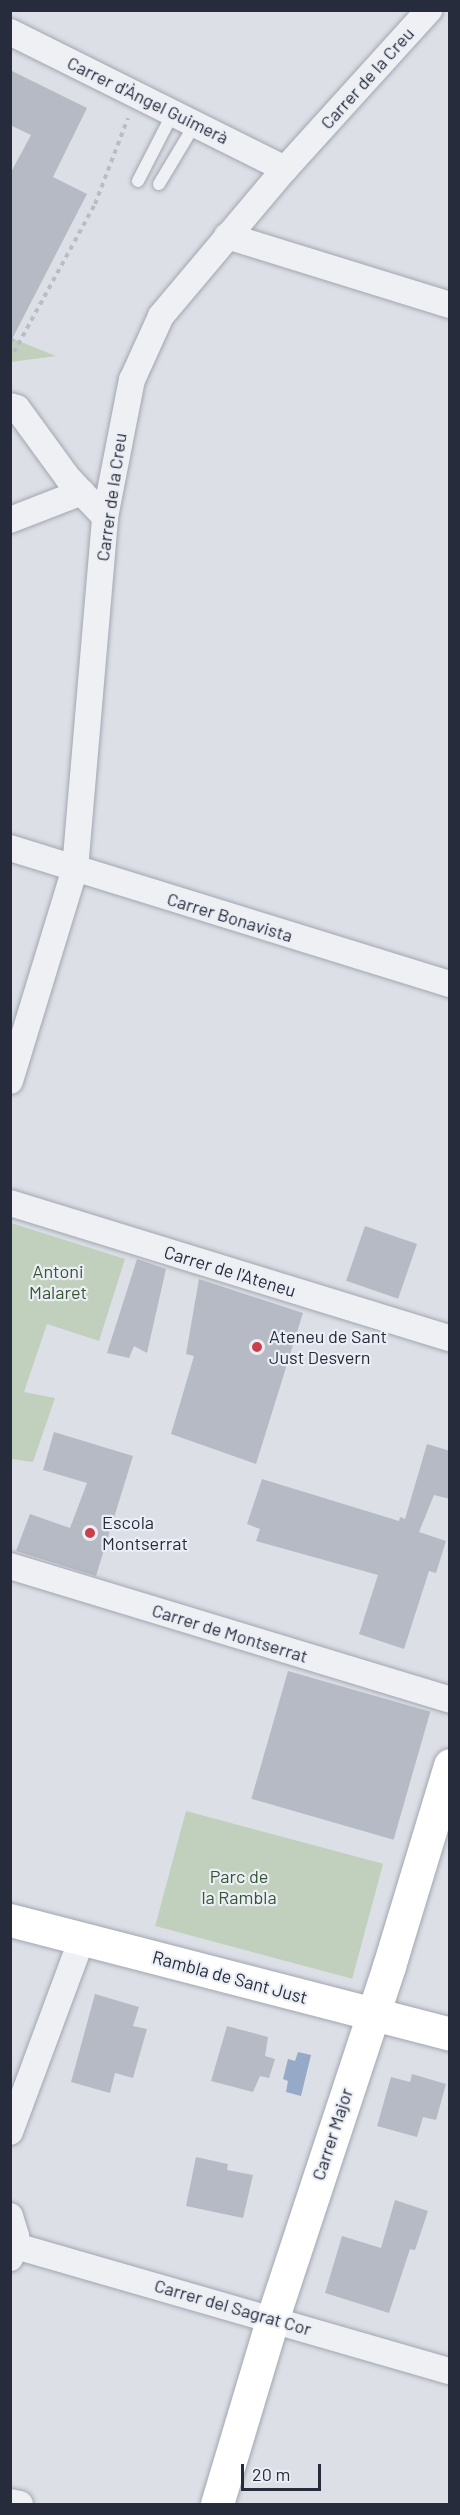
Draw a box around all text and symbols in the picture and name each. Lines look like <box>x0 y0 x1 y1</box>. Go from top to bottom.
street label: Carrer de la Creu <box>316 23 418 133</box>
street label: Carrer d'Àngel Guimerà <box>64 52 232 148</box>
street label: Carrer de la Creu <box>91 431 131 563</box>
street label: Carrer Bonavista <box>165 888 295 946</box>
street label: Carrer de l'Ateneu <box>162 1241 298 1301</box>
park label: Antoni Malaret <box>29 1261 87 1304</box>
place label: Ateneu de Sant Just Desvern <box>269 1326 387 1368</box>
marker: Ateneu de Sant Just Desvern <box>250 1340 264 1354</box>
place label: Escola Montserrat <box>102 1512 188 1555</box>
marker: Escola Montserrat <box>83 1526 97 1540</box>
street label: Carrer de Montserrat <box>150 1599 310 1667</box>
park label: Parc de la Rambla <box>201 1866 277 1908</box>
street label: Rambla de Sant Just <box>150 1946 310 2008</box>
street label: Carrer Major <box>307 2085 357 2183</box>
street label: Carrer del Sagrat Cor <box>152 2274 314 2340</box>
scale bar <box>244 2452 324 2490</box>
text: 20 m <box>252 2463 290 2485</box>

